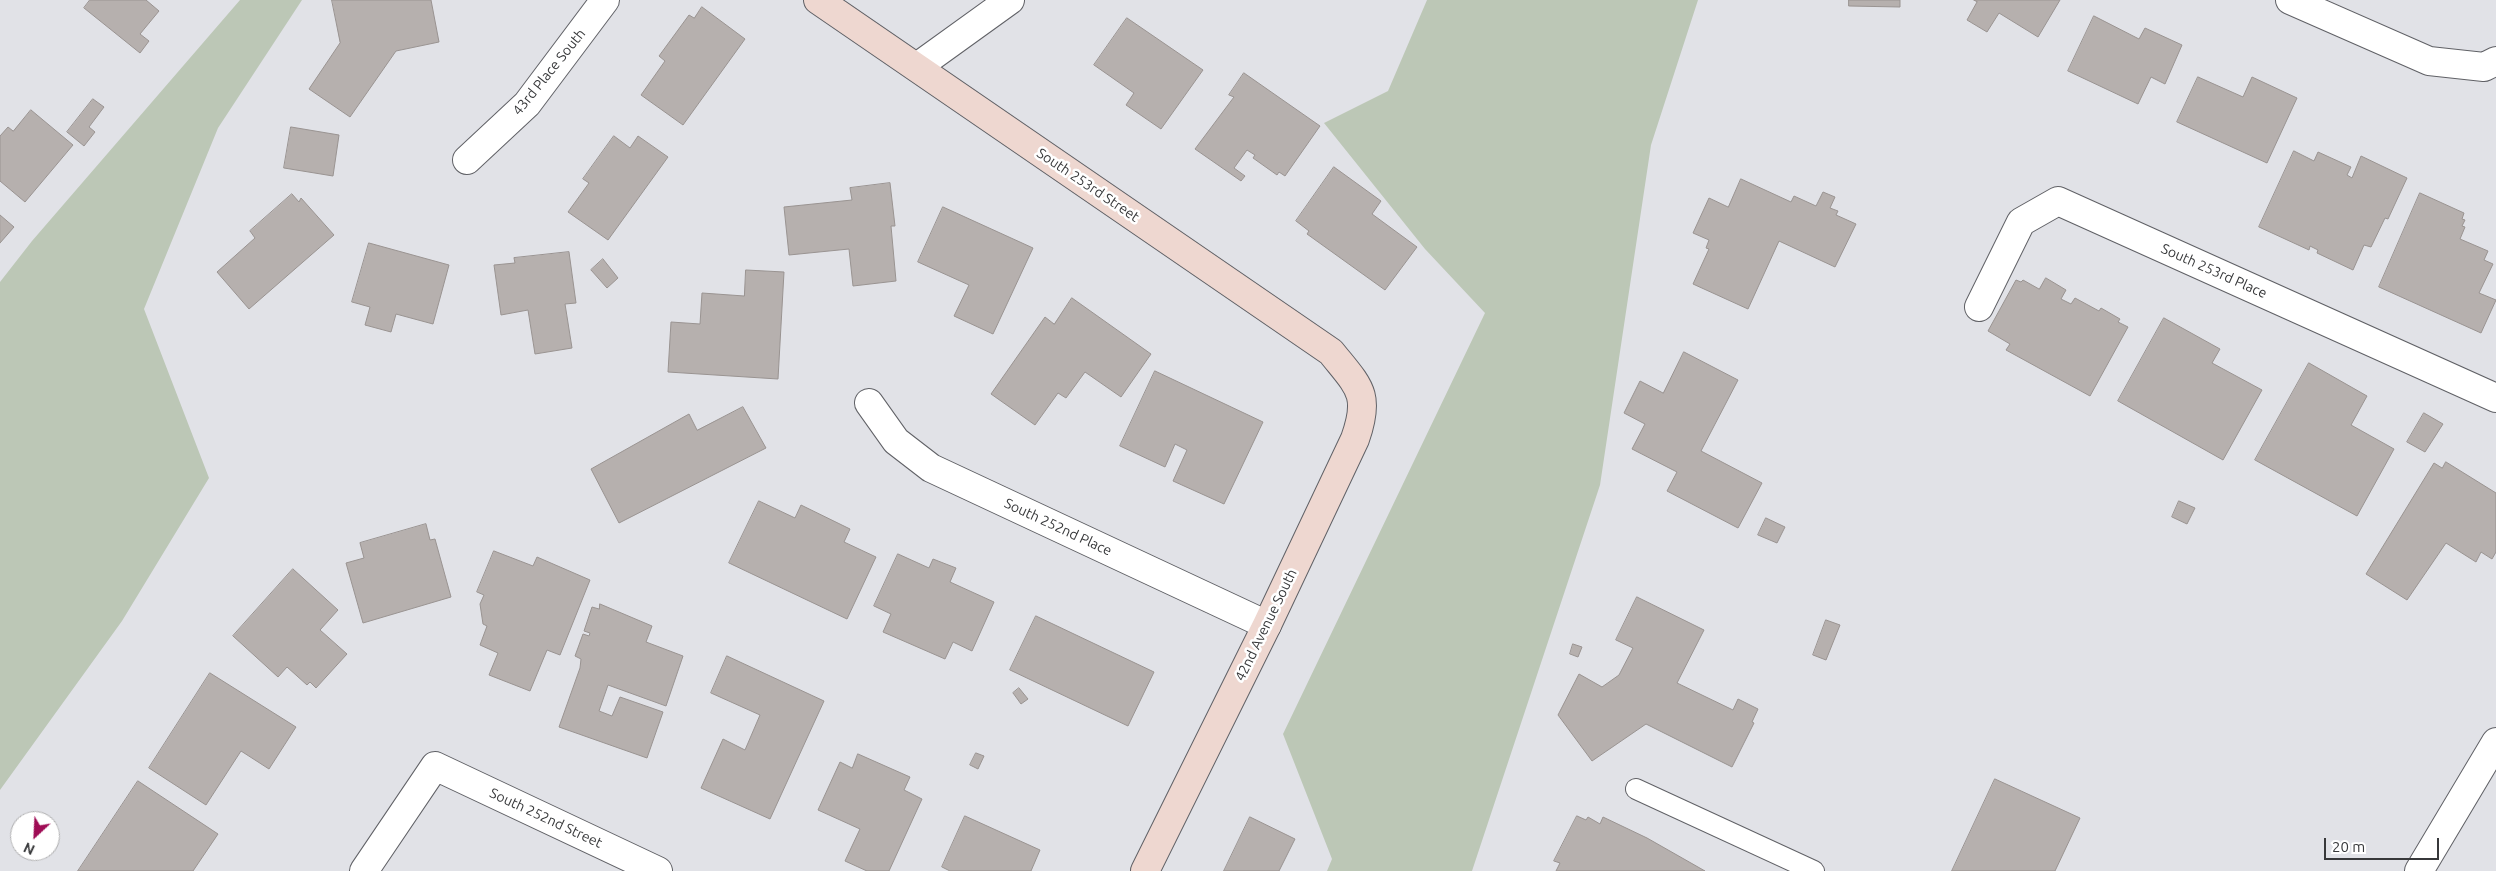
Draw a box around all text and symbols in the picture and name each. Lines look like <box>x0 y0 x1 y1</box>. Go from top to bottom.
street label: 43rd Place South <box>509 25 589 119</box>
street label: South 253rd Street <box>1034 145 1142 225</box>
street label: South 253rd Place <box>2158 240 2270 302</box>
street label: South 252nd Place <box>1002 495 1114 559</box>
street label: 42nd Avenue South <box>1232 566 1300 684</box>
street label: South 252nd Street <box>487 785 605 851</box>
north arrow <box>10 811 60 861</box>
scale bar <box>2326 828 2441 860</box>
text: 20 m <box>2332 838 2365 855</box>
text: N <box>21 839 37 858</box>

